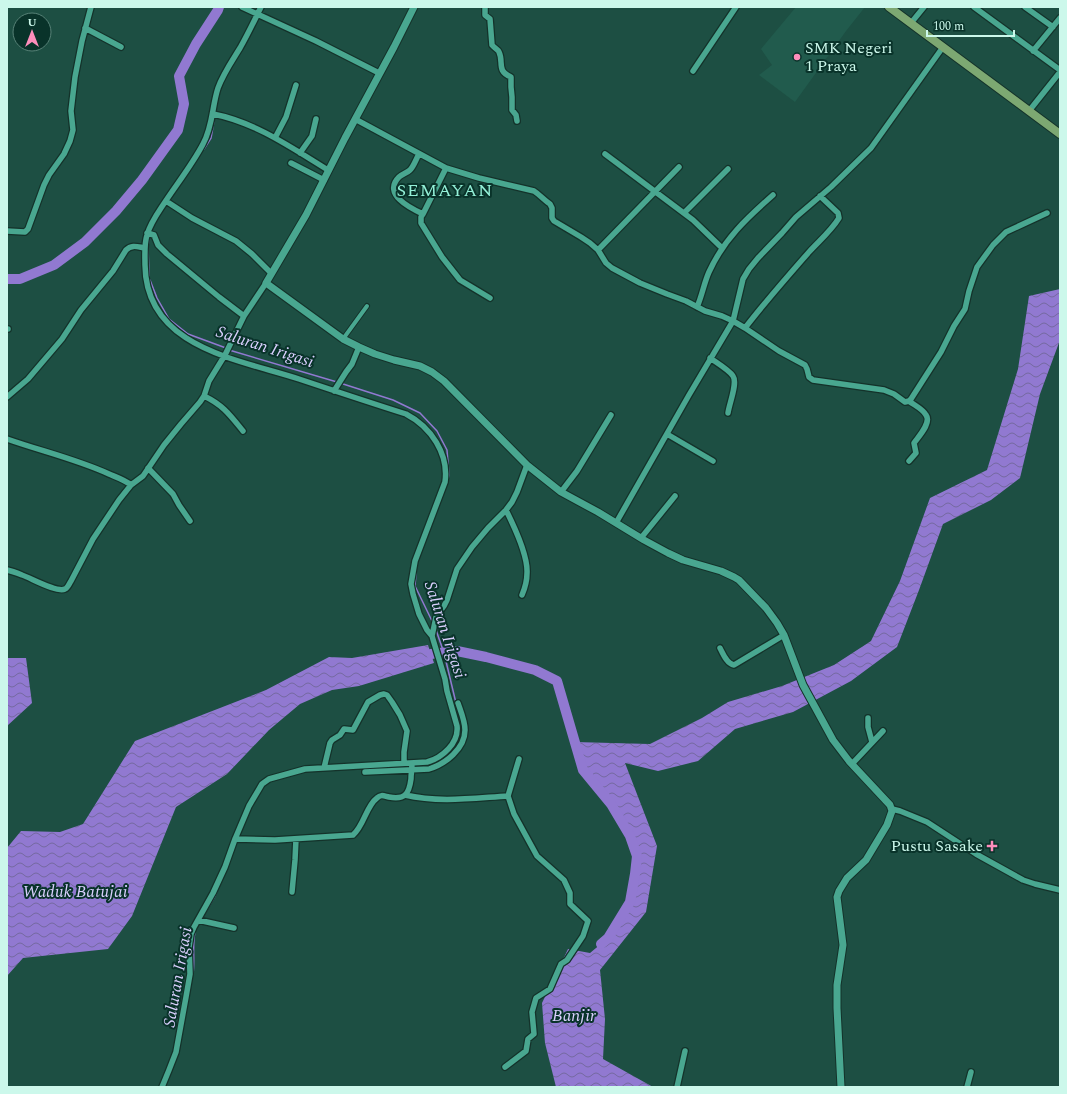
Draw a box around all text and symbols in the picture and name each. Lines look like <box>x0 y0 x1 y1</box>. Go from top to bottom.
north arrow <box>12 12 52 52</box>
scale bar <box>927 12 1014 38</box>
text: U <box>27 14 37 31</box>
text: 100 m <box>933 17 964 36</box>
place label: SMK Negeri 1 Praya <box>805 36 893 78</box>
marker: SMK Negeri 1 Praya <box>792 52 802 62</box>
district label: SEMAYAN <box>397 177 493 204</box>
water label: Saluran Irigasi <box>213 319 317 375</box>
water label: Saluran Irigasi <box>417 578 473 682</box>
place label: Pustu Sasake <box>891 834 983 858</box>
marker: Pustu Sasake <box>986 840 998 852</box>
water label: Waduk Batujai <box>22 879 128 905</box>
water label: Saluran Irigasi <box>156 925 200 1029</box>
water label: Banjir <box>552 1003 596 1029</box>

